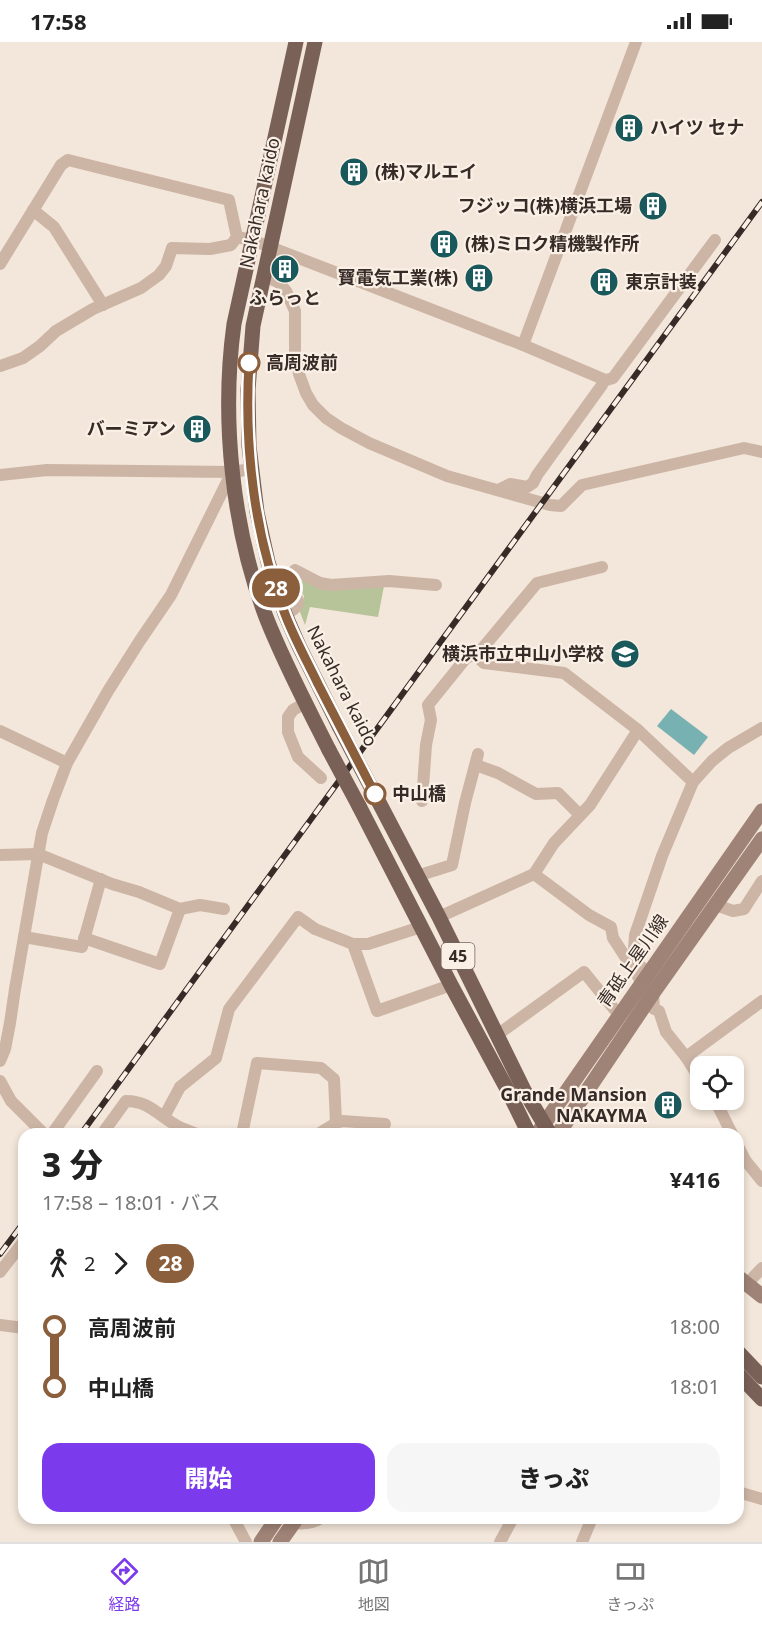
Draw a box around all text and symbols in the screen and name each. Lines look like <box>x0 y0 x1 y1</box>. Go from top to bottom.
text: 17:58 <box>30 6 87 36</box>
building icon: ハイツ セナ <box>613 112 645 144</box>
place label: ハイツ セナ <box>650 115 744 139</box>
street label: Nakahara kaido <box>233 135 285 270</box>
building icon: (株)マルエイ <box>338 156 370 188</box>
place label: (株)マルエイ <box>375 159 477 183</box>
building icon: フジッコ(株)横浜工場 <box>637 190 669 222</box>
place label: フジッコ(株)横浜工場 <box>458 193 632 217</box>
building icon: (株)ミロク精機製作所 <box>428 228 460 260</box>
place label: (株)ミロク精機製作所 <box>465 231 639 255</box>
building icon: ふらっと <box>269 253 301 285</box>
building icon: 寶電気工業(株) <box>463 262 495 294</box>
place label: 寶電気工業(株) <box>338 265 458 289</box>
building icon: 東京計装 <box>588 266 620 298</box>
place label: 東京計装 <box>625 269 697 293</box>
place label: ふらっと <box>249 285 321 309</box>
place label: 高周波前 <box>266 350 338 374</box>
marker: 高周波前 <box>238 352 260 374</box>
building icon: バーミアン <box>181 413 213 445</box>
place label: バーミアン <box>87 416 176 440</box>
line badge: 28 <box>249 568 303 608</box>
text: 28 <box>264 574 288 602</box>
street label: Nakahara kaido <box>302 621 384 750</box>
school or university icon: 横浜市立中山小学校 <box>609 638 641 670</box>
place label: 横浜市立中山小学校 <box>442 641 604 665</box>
place label: 中山橋 <box>392 781 446 805</box>
marker: 中山橋 <box>364 783 386 805</box>
street label: 青砥上星川線 <box>591 909 673 1012</box>
road number: 45 <box>442 943 474 969</box>
map controls <box>690 1056 744 1110</box>
button: locate <box>690 1056 744 1110</box>
place label: Grande Mansion NAKAYMA <box>500 1082 648 1127</box>
building icon: Grande Mansion NAKAYMA <box>652 1089 684 1121</box>
text: 3 分 <box>42 1142 103 1187</box>
text: ¥416 <box>670 1164 720 1194</box>
text: 17:58 – 18:01 · バス <box>42 1189 220 1216</box>
icon: walk <box>42 1247 75 1280</box>
icon: forward <box>104 1247 137 1280</box>
text: 28 <box>158 1249 182 1277</box>
text: 2 <box>84 1250 95 1277</box>
text: 高周波前 <box>88 1312 176 1342</box>
text: 18:00 <box>669 1313 720 1340</box>
text: 中山橋 <box>88 1372 154 1402</box>
text: 18:01 <box>669 1373 720 1400</box>
button: 開始 <box>42 1443 375 1512</box>
button: きっぷ <box>387 1443 720 1512</box>
tab: 経路 <box>108 1555 141 1615</box>
tab: 地図 <box>357 1555 390 1615</box>
tab: きっぷ <box>607 1555 654 1615</box>

